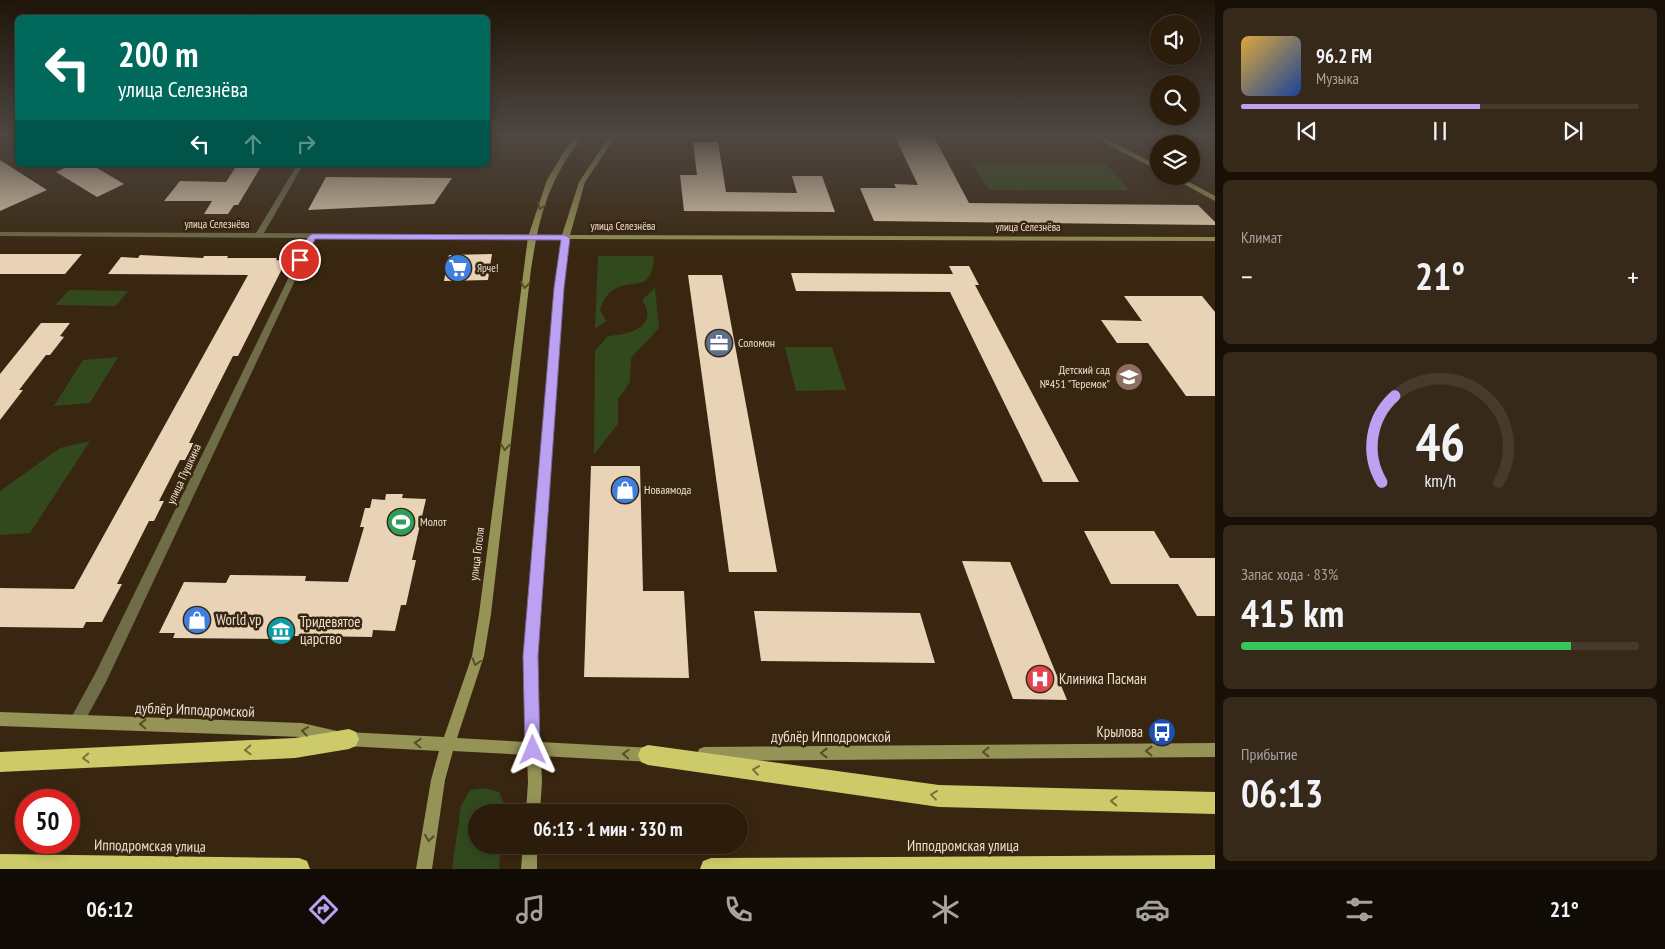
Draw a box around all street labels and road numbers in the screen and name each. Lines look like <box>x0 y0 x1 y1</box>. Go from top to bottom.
street label: улица Селезнёва <box>184 217 250 231</box>
street label: улица Селезнёва <box>590 219 656 233</box>
street label: улица Селезнёва <box>995 220 1061 234</box>
street label: улица Пушкина <box>163 441 204 506</box>
street label: улица Гоголя <box>466 526 487 581</box>
street label: дублёр Ипподромской <box>135 698 255 721</box>
street label: дублёр Ипподромской <box>771 727 891 746</box>
street label: Ипподромская улица <box>94 835 206 856</box>
street label: Ипподромская улица <box>907 836 1019 855</box>

